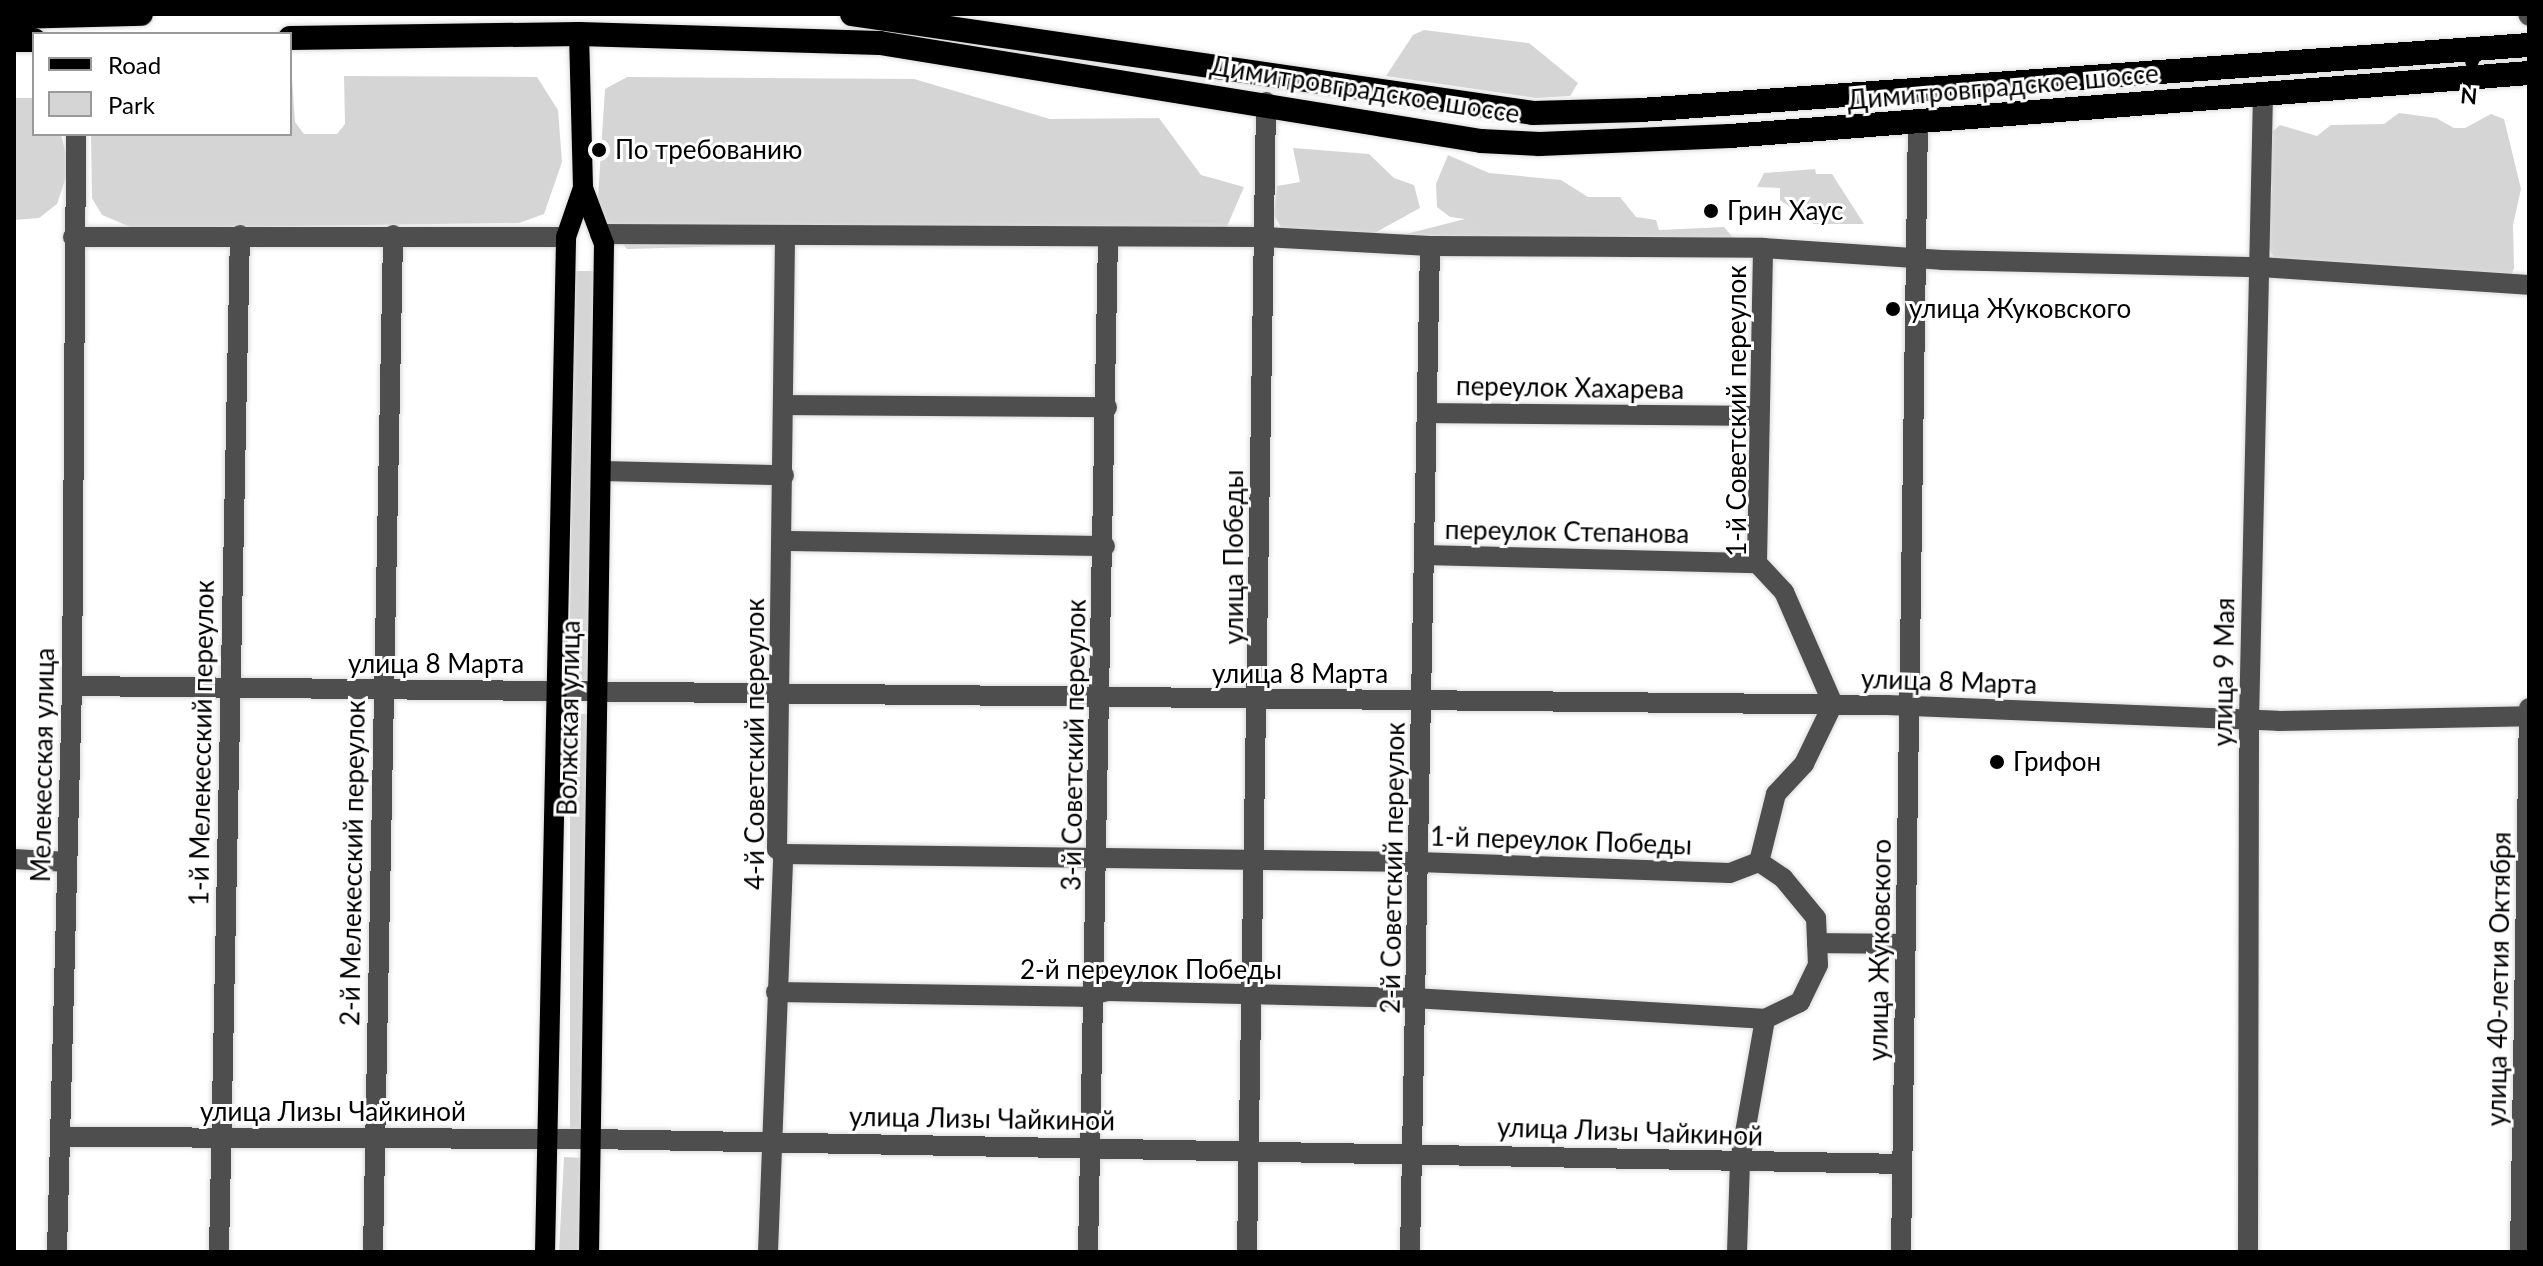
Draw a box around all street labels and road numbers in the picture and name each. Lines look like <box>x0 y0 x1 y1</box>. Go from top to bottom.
street label: Димитровградское шоссе <box>1208 50 1522 130</box>
street label: Димитровградское шоссе <box>1846 58 2160 116</box>
street label: 1-й Советский переулок <box>1721 265 1753 557</box>
street label: переулок Хахарева <box>1456 370 1684 406</box>
street label: улица Победы <box>1218 470 1250 644</box>
street label: переулок Степанова <box>1444 514 1690 550</box>
street label: 1-й Мелекесский переулок <box>184 580 220 906</box>
street label: улица 9 Мая <box>2207 597 2241 747</box>
street label: 4-й Советский переулок <box>739 598 771 890</box>
street label: 3-й Советский переулок <box>1056 599 1092 891</box>
street label: Волжская улица <box>552 620 586 816</box>
street label: Мелекесская улица <box>25 647 61 883</box>
street label: улица 8 Марта <box>348 648 524 680</box>
street label: улица 8 Марта <box>1212 658 1388 690</box>
street label: улица 8 Марта <box>1860 663 2038 701</box>
street label: 2-й Мелекесский переулок <box>335 700 371 1026</box>
street label: 2-й Советский переулок <box>1375 722 1411 1014</box>
street label: 1-й переулок Победы <box>1430 821 1692 861</box>
street label: улица 40-летия Октября <box>2481 831 2517 1127</box>
street label: улица Жуковского <box>1862 839 1898 1061</box>
street label: 2-й переулок Победы <box>1020 954 1282 986</box>
street label: улица Лизы Чайкиной <box>200 1096 466 1128</box>
street label: улица Лизы Чайкиной <box>849 1101 1115 1137</box>
street label: улица Лизы Чайкиной <box>1497 1112 1763 1152</box>

